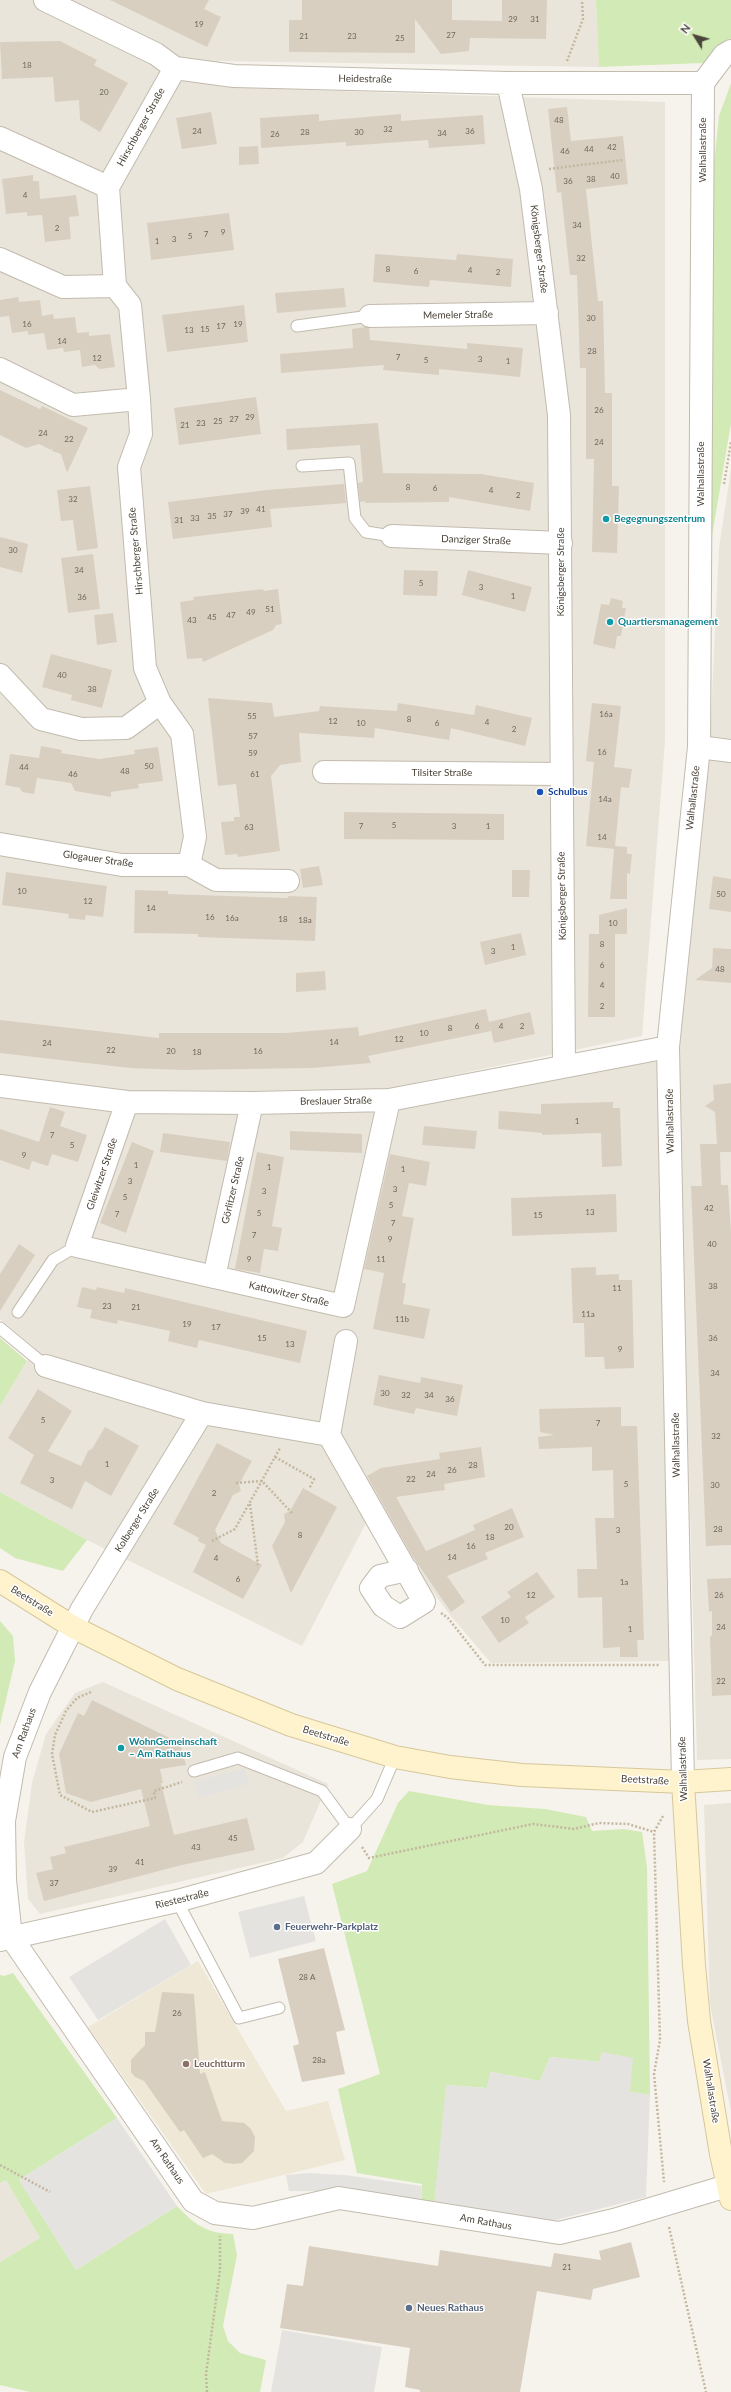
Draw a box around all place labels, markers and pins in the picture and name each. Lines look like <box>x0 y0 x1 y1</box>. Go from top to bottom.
place label: Begegnungszentrum <box>614 513 705 525</box>
marker: Begegnungszentrum <box>601 514 611 524</box>
place label: Quartiersmanagement <box>618 616 718 628</box>
marker: Quartiersmanagement <box>605 617 615 627</box>
place label: Schulbus <box>548 786 588 798</box>
marker: Schulbus <box>535 787 545 797</box>
place label: WohnGemeinschaft – Am Rathaus <box>129 1736 217 1760</box>
marker: WohnGemeinschaft – Am Rathaus <box>116 1743 126 1753</box>
place label: Feuerwehr-Parkplatz <box>285 1921 378 1933</box>
marker: Feuerwehr-Parkplatz <box>272 1922 282 1932</box>
place label: Leuchtturm <box>194 2058 245 2070</box>
marker: Leuchtturm <box>181 2059 191 2069</box>
place label: Neues Rathaus <box>417 2302 484 2314</box>
marker: Neues Rathaus <box>404 2303 414 2313</box>

